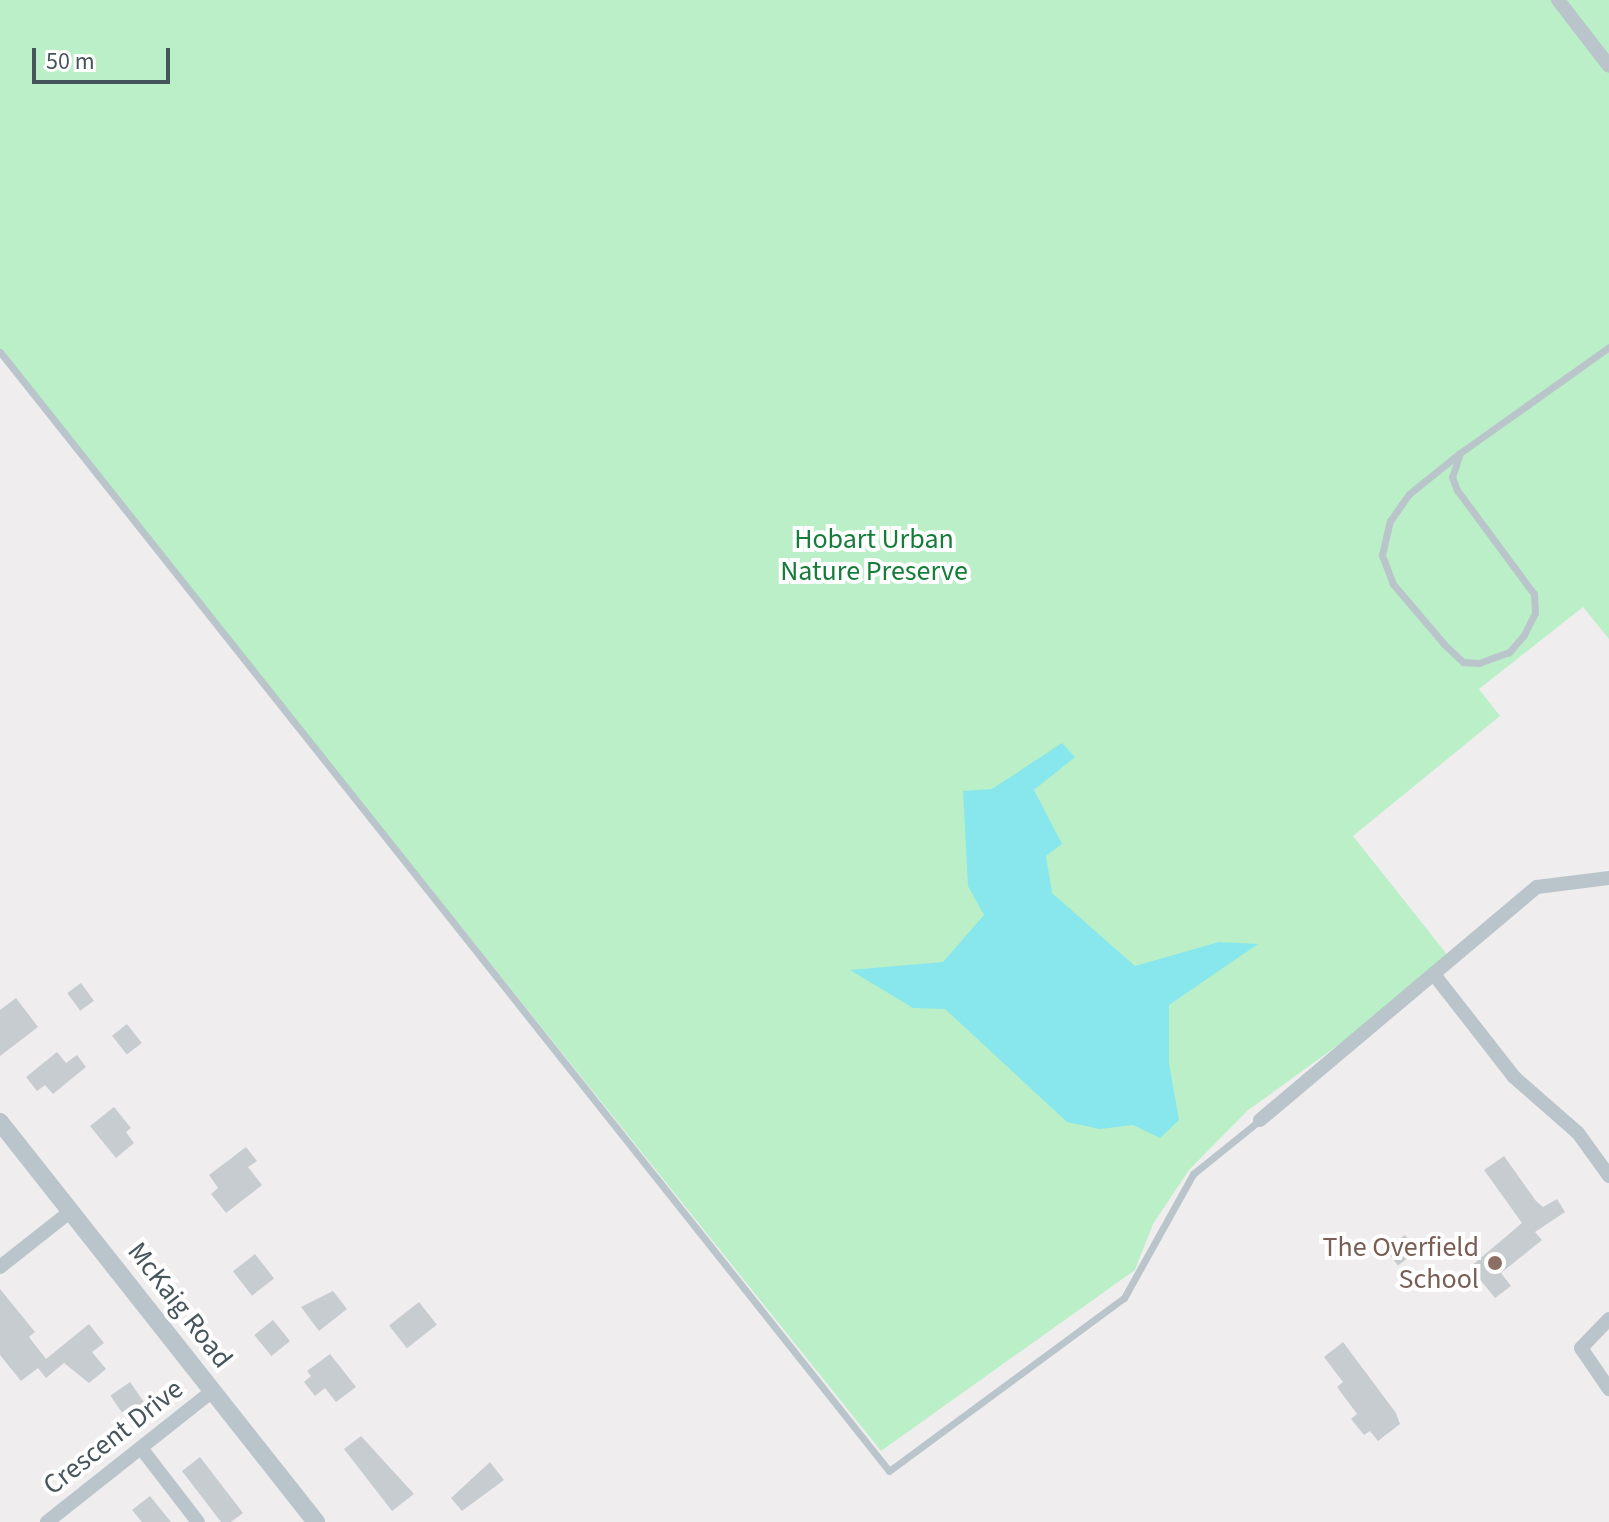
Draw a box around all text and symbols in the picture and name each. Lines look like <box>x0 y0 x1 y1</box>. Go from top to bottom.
scale bar <box>36 32 174 82</box>
text: 50 m <box>46 44 95 79</box>
park label: Hobart Urban Nature Preserve <box>780 522 968 588</box>
place label: The Overfield School <box>1322 1230 1479 1296</box>
street label: McKaig Road <box>121 1236 239 1374</box>
marker: The Overfield School <box>1486 1254 1504 1272</box>
street label: Crescent Drive <box>36 1372 190 1502</box>

